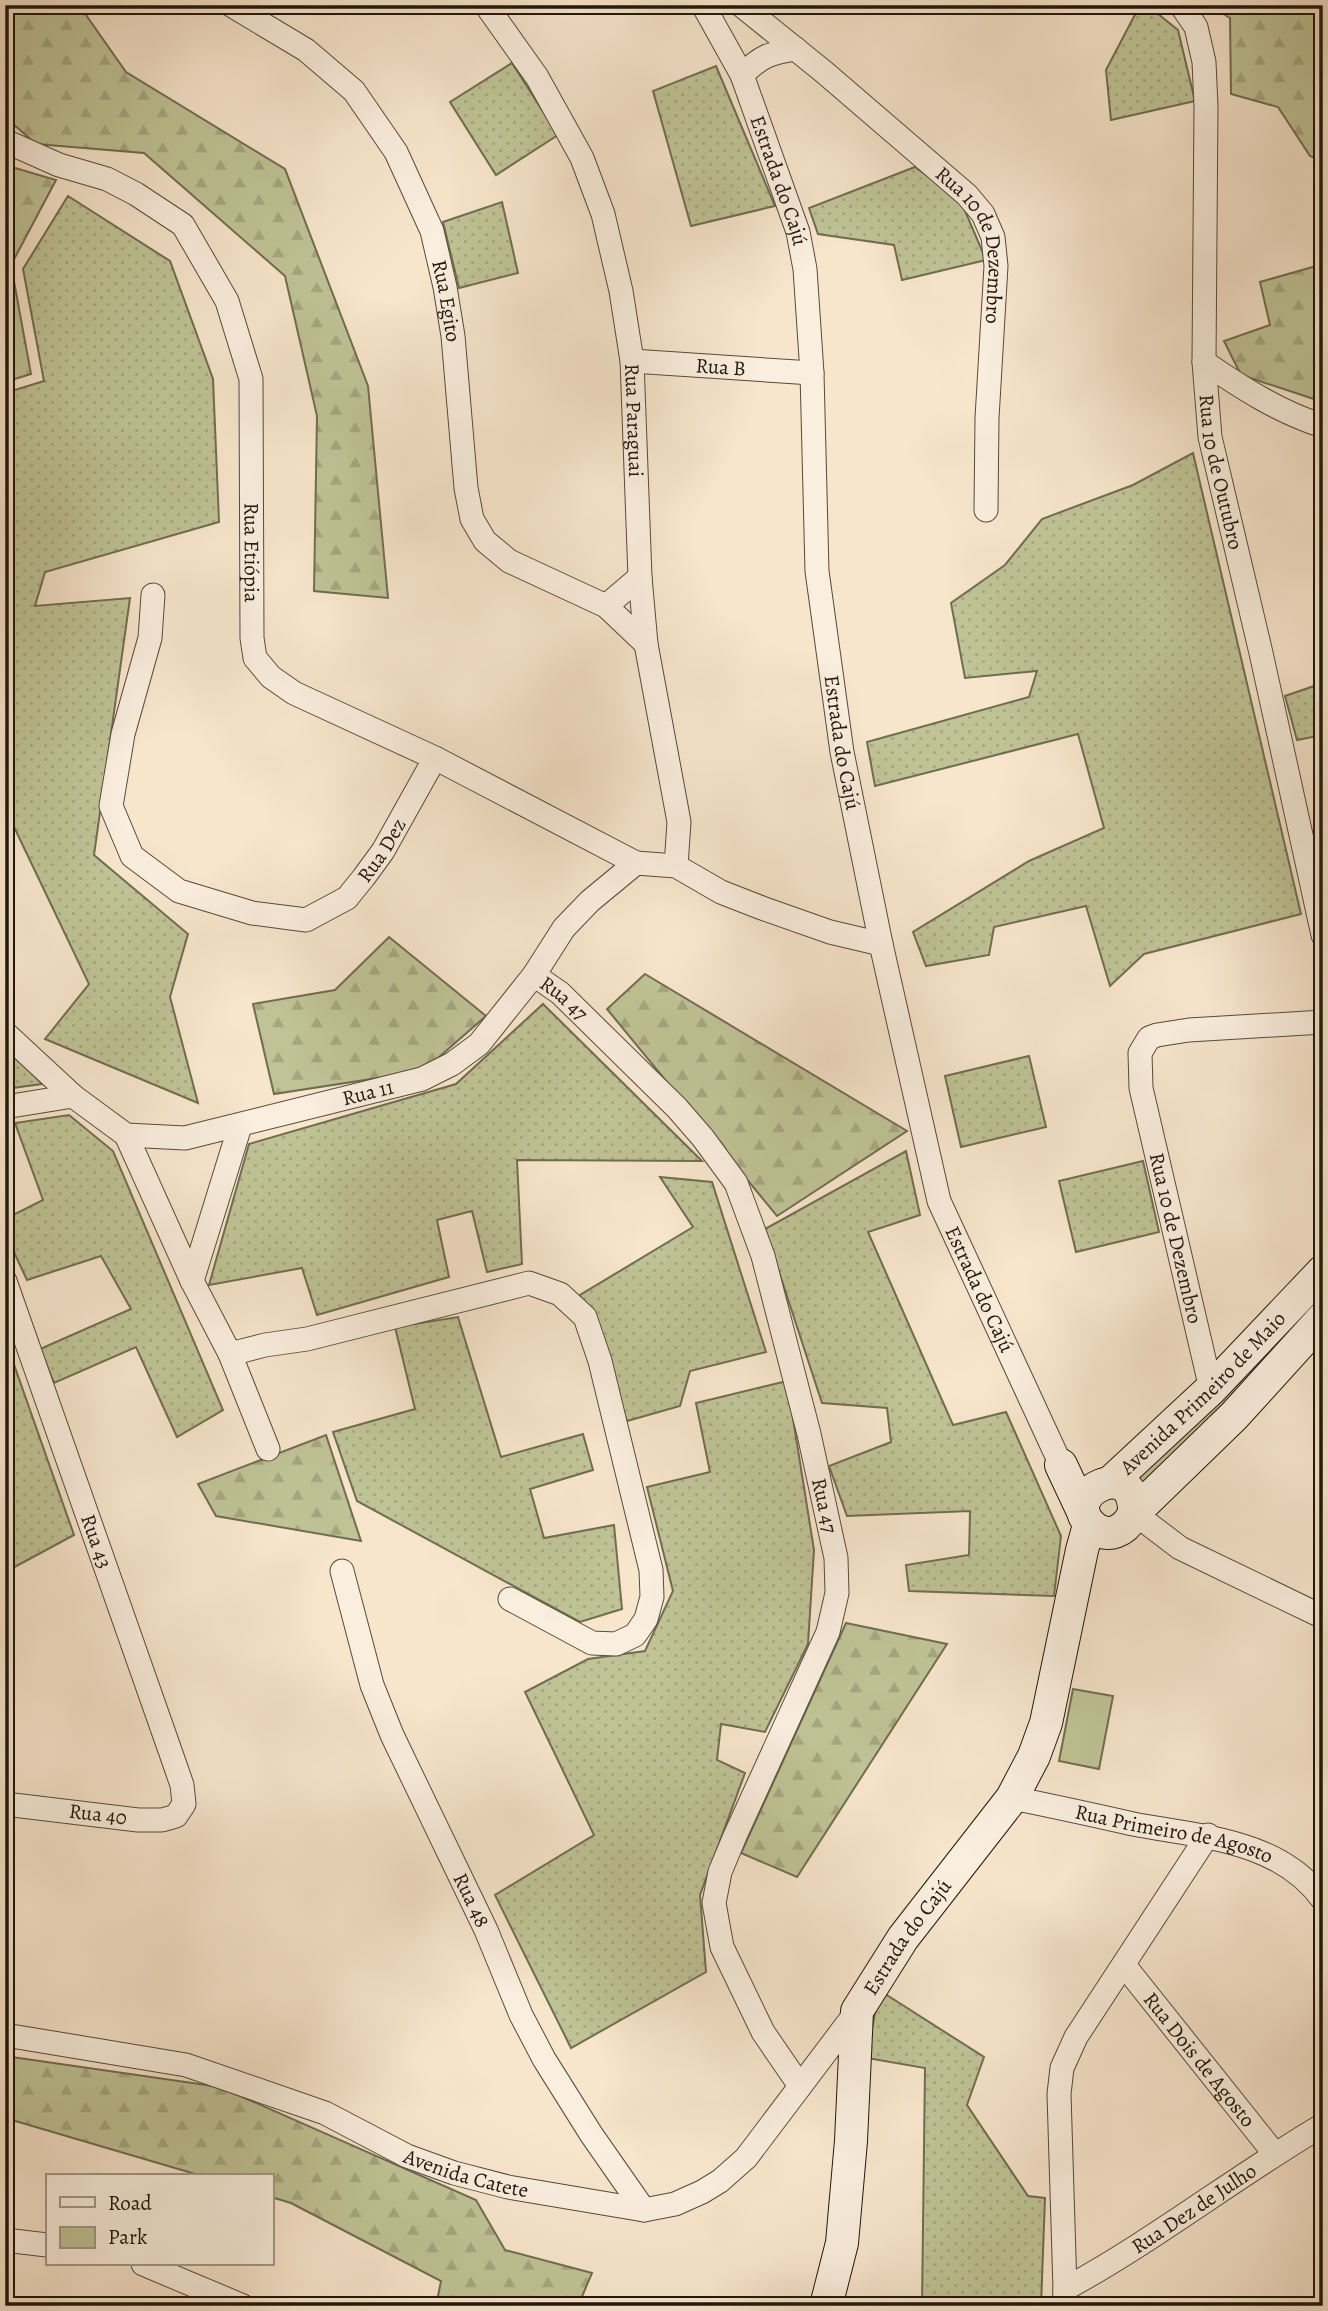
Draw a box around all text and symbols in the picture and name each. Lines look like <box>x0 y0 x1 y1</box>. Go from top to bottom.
street label: Estrada do Cajú <box>744 112 814 248</box>
street label: Rua 10 de Dezembro <box>929 160 1010 325</box>
street label: Rua Egito <box>425 257 467 343</box>
street label: Rua B <box>695 351 747 383</box>
street label: Rua Paraguai <box>618 363 650 478</box>
street label: Rua 10 de Outubro <box>1193 393 1250 552</box>
street label: Rua Etiópia <box>237 502 266 603</box>
street label: Estrada do Cajú <box>818 673 868 813</box>
street label: Rua Dez <box>351 813 413 888</box>
street label: Rua 47 <box>534 969 594 1027</box>
street label: Rua 11 <box>339 1073 396 1112</box>
street label: Rua 10 de Dezembro <box>1143 1150 1209 1326</box>
street label: Estrada do Cajú <box>938 1221 1021 1357</box>
street label: Avenida Primeiro de Maio <box>1113 1305 1292 1481</box>
street label: Rua 47 <box>805 1475 844 1536</box>
street label: Rua 43 <box>74 1510 119 1572</box>
street label: Rua 40 <box>67 1797 129 1831</box>
street label: Rua Primeiro de Agosto <box>1073 1798 1278 1870</box>
street label: Rua 48 <box>447 1868 497 1932</box>
street label: Estrada do Cajú <box>857 1873 958 2000</box>
street label: Rua Dois de Agosto <box>1137 1986 1262 2133</box>
street label: Avenida Catete <box>399 2142 531 2204</box>
street label: Rua Dez de Julho <box>1126 2157 1262 2260</box>
legend <box>46 2174 273 2266</box>
text: Road <box>108 2189 152 2217</box>
text: Park <box>108 2223 148 2251</box>

